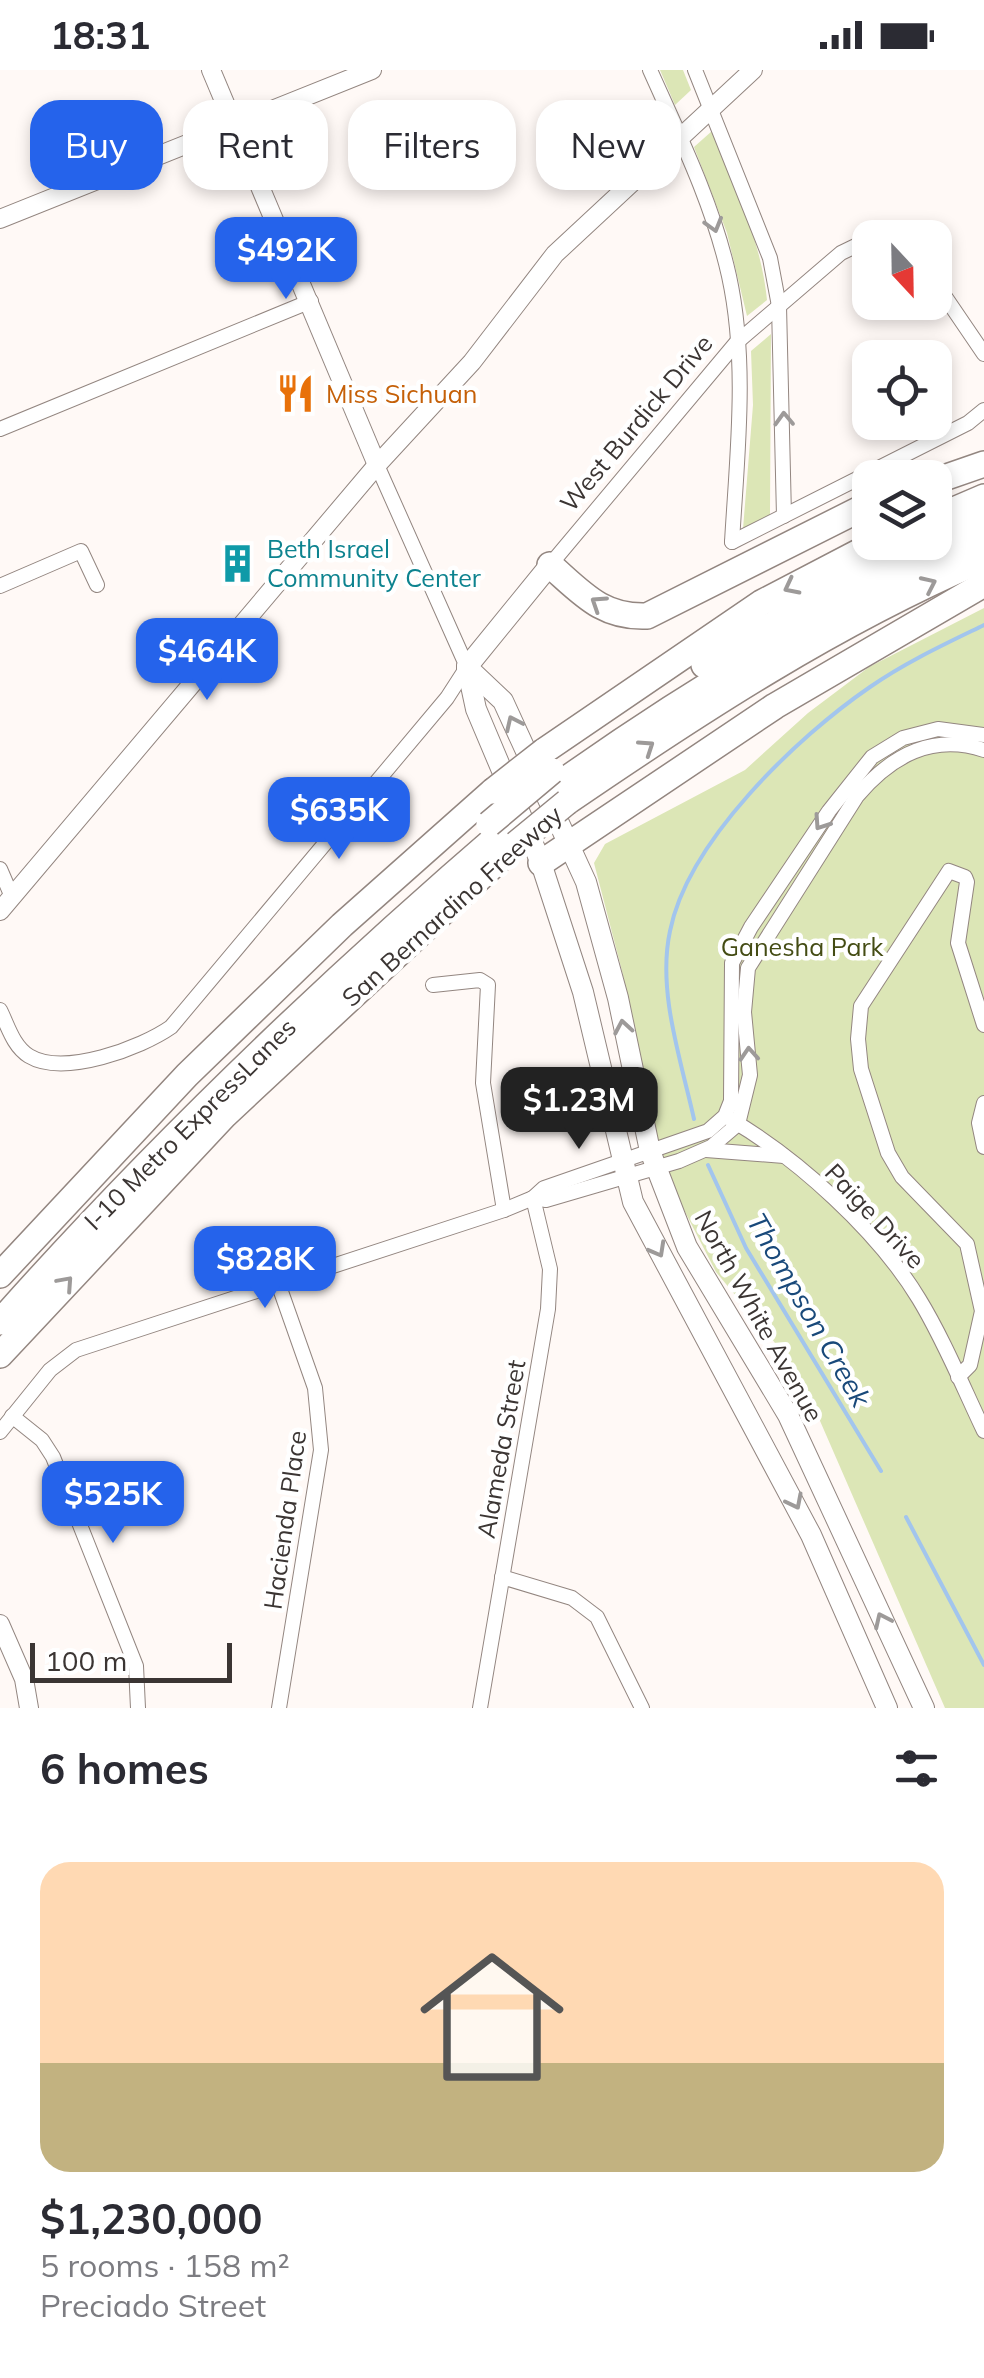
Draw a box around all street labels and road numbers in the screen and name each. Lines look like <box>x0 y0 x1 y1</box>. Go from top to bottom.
street label: West Burdick Drive <box>553 328 719 517</box>
street label: San Bernardino Freeway <box>335 798 568 1013</box>
street label: I-10 Metro ExpressLanes <box>77 1011 302 1236</box>
street label: Paige Drive <box>819 1157 932 1275</box>
street label: North White Avenue <box>688 1205 830 1427</box>
street label: Alameda Street <box>470 1357 531 1541</box>
street label: Hacienda Place <box>257 1429 312 1611</box>

